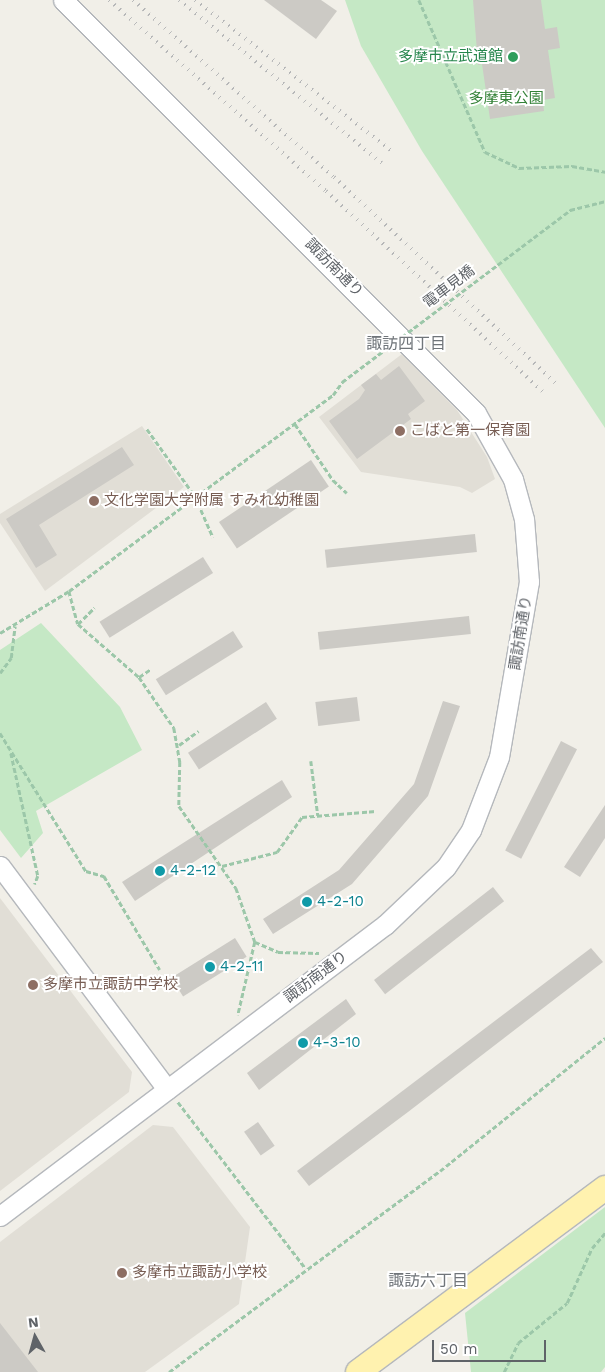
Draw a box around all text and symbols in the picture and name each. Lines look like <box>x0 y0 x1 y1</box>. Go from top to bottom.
place label: 多摩市立武道館 <box>398 48 503 66</box>
marker: 多摩市立武道館 <box>507 51 519 63</box>
park label: 多摩東公園 <box>469 90 543 108</box>
street label: 諏訪南通り <box>301 235 367 301</box>
street label: 電車見橋 <box>420 262 478 312</box>
district label: 諏訪四丁目 <box>366 334 446 354</box>
place label: こばと第一保育園 <box>410 422 530 440</box>
marker: こばと第一保育園 <box>394 425 406 437</box>
place label: 文化学園大学附属 すみれ幼稚園 <box>104 492 319 510</box>
marker: 文化学園大学附属 すみれ幼稚園 <box>88 495 100 507</box>
street label: 諏訪南通り <box>506 595 536 671</box>
place label: 4-2-12 <box>170 862 216 880</box>
marker: 4-2-12 <box>154 865 166 877</box>
place label: 4-2-10 <box>317 893 364 911</box>
marker: 4-2-10 <box>301 896 313 908</box>
street label: 諏訪南通り <box>281 947 351 1007</box>
place label: 4-2-11 <box>220 958 263 976</box>
marker: 4-2-11 <box>204 961 216 973</box>
place label: 多摩市立諏訪中学校 <box>43 976 178 994</box>
marker: 多摩市立諏訪中学校 <box>27 979 39 991</box>
place label: 4-3-10 <box>313 1034 361 1052</box>
marker: 4-3-10 <box>297 1037 309 1049</box>
place label: 多摩市立諏訪小学校 <box>132 1264 267 1282</box>
marker: 多摩市立諏訪小学校 <box>116 1267 128 1279</box>
district label: 諏訪六丁目 <box>388 1271 468 1291</box>
north arrow <box>10 1312 60 1362</box>
text: N <box>27 1314 39 1331</box>
scale bar <box>435 1330 549 1362</box>
text: 50 m <box>440 1340 477 1358</box>

